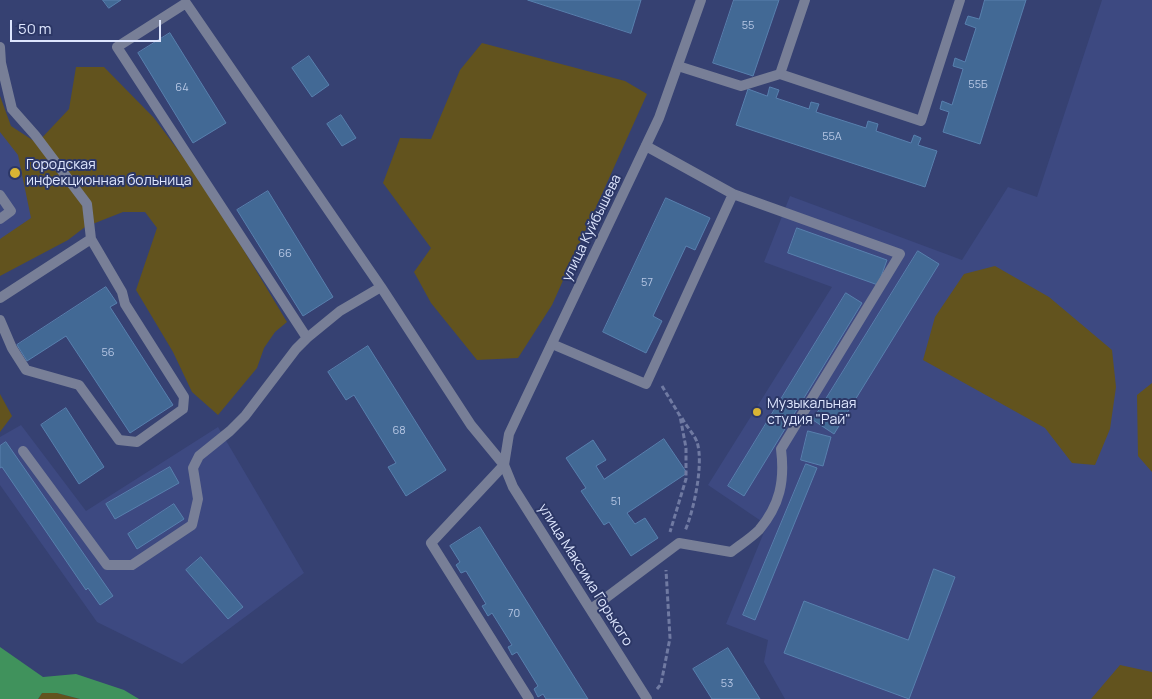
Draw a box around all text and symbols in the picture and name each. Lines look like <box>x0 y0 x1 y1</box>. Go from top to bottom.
scale bar <box>12 10 164 42</box>
text: 50 m <box>18 18 52 39</box>
house number: 55 <box>742 19 754 33</box>
house number: 55Б <box>968 78 988 92</box>
house number: 64 <box>175 81 189 95</box>
house number: 55А <box>822 130 842 144</box>
place label: Городская инфекционная больница <box>26 157 192 190</box>
marker: Городская инфекционная больница <box>8 166 22 180</box>
street label: улица Куйбышева <box>559 172 625 284</box>
house number: 66 <box>278 247 292 261</box>
house number: 57 <box>641 276 653 290</box>
house number: 56 <box>101 346 115 360</box>
place label: Музыкальная студия "Рай" <box>767 396 856 428</box>
marker: Музыкальная студия "Рай" <box>751 406 763 418</box>
house number: 68 <box>392 424 406 438</box>
house number: 51 <box>611 495 621 509</box>
street label: улица Максима Горького <box>534 501 636 649</box>
house number: 70 <box>508 607 520 621</box>
house number: 53 <box>721 677 733 691</box>

